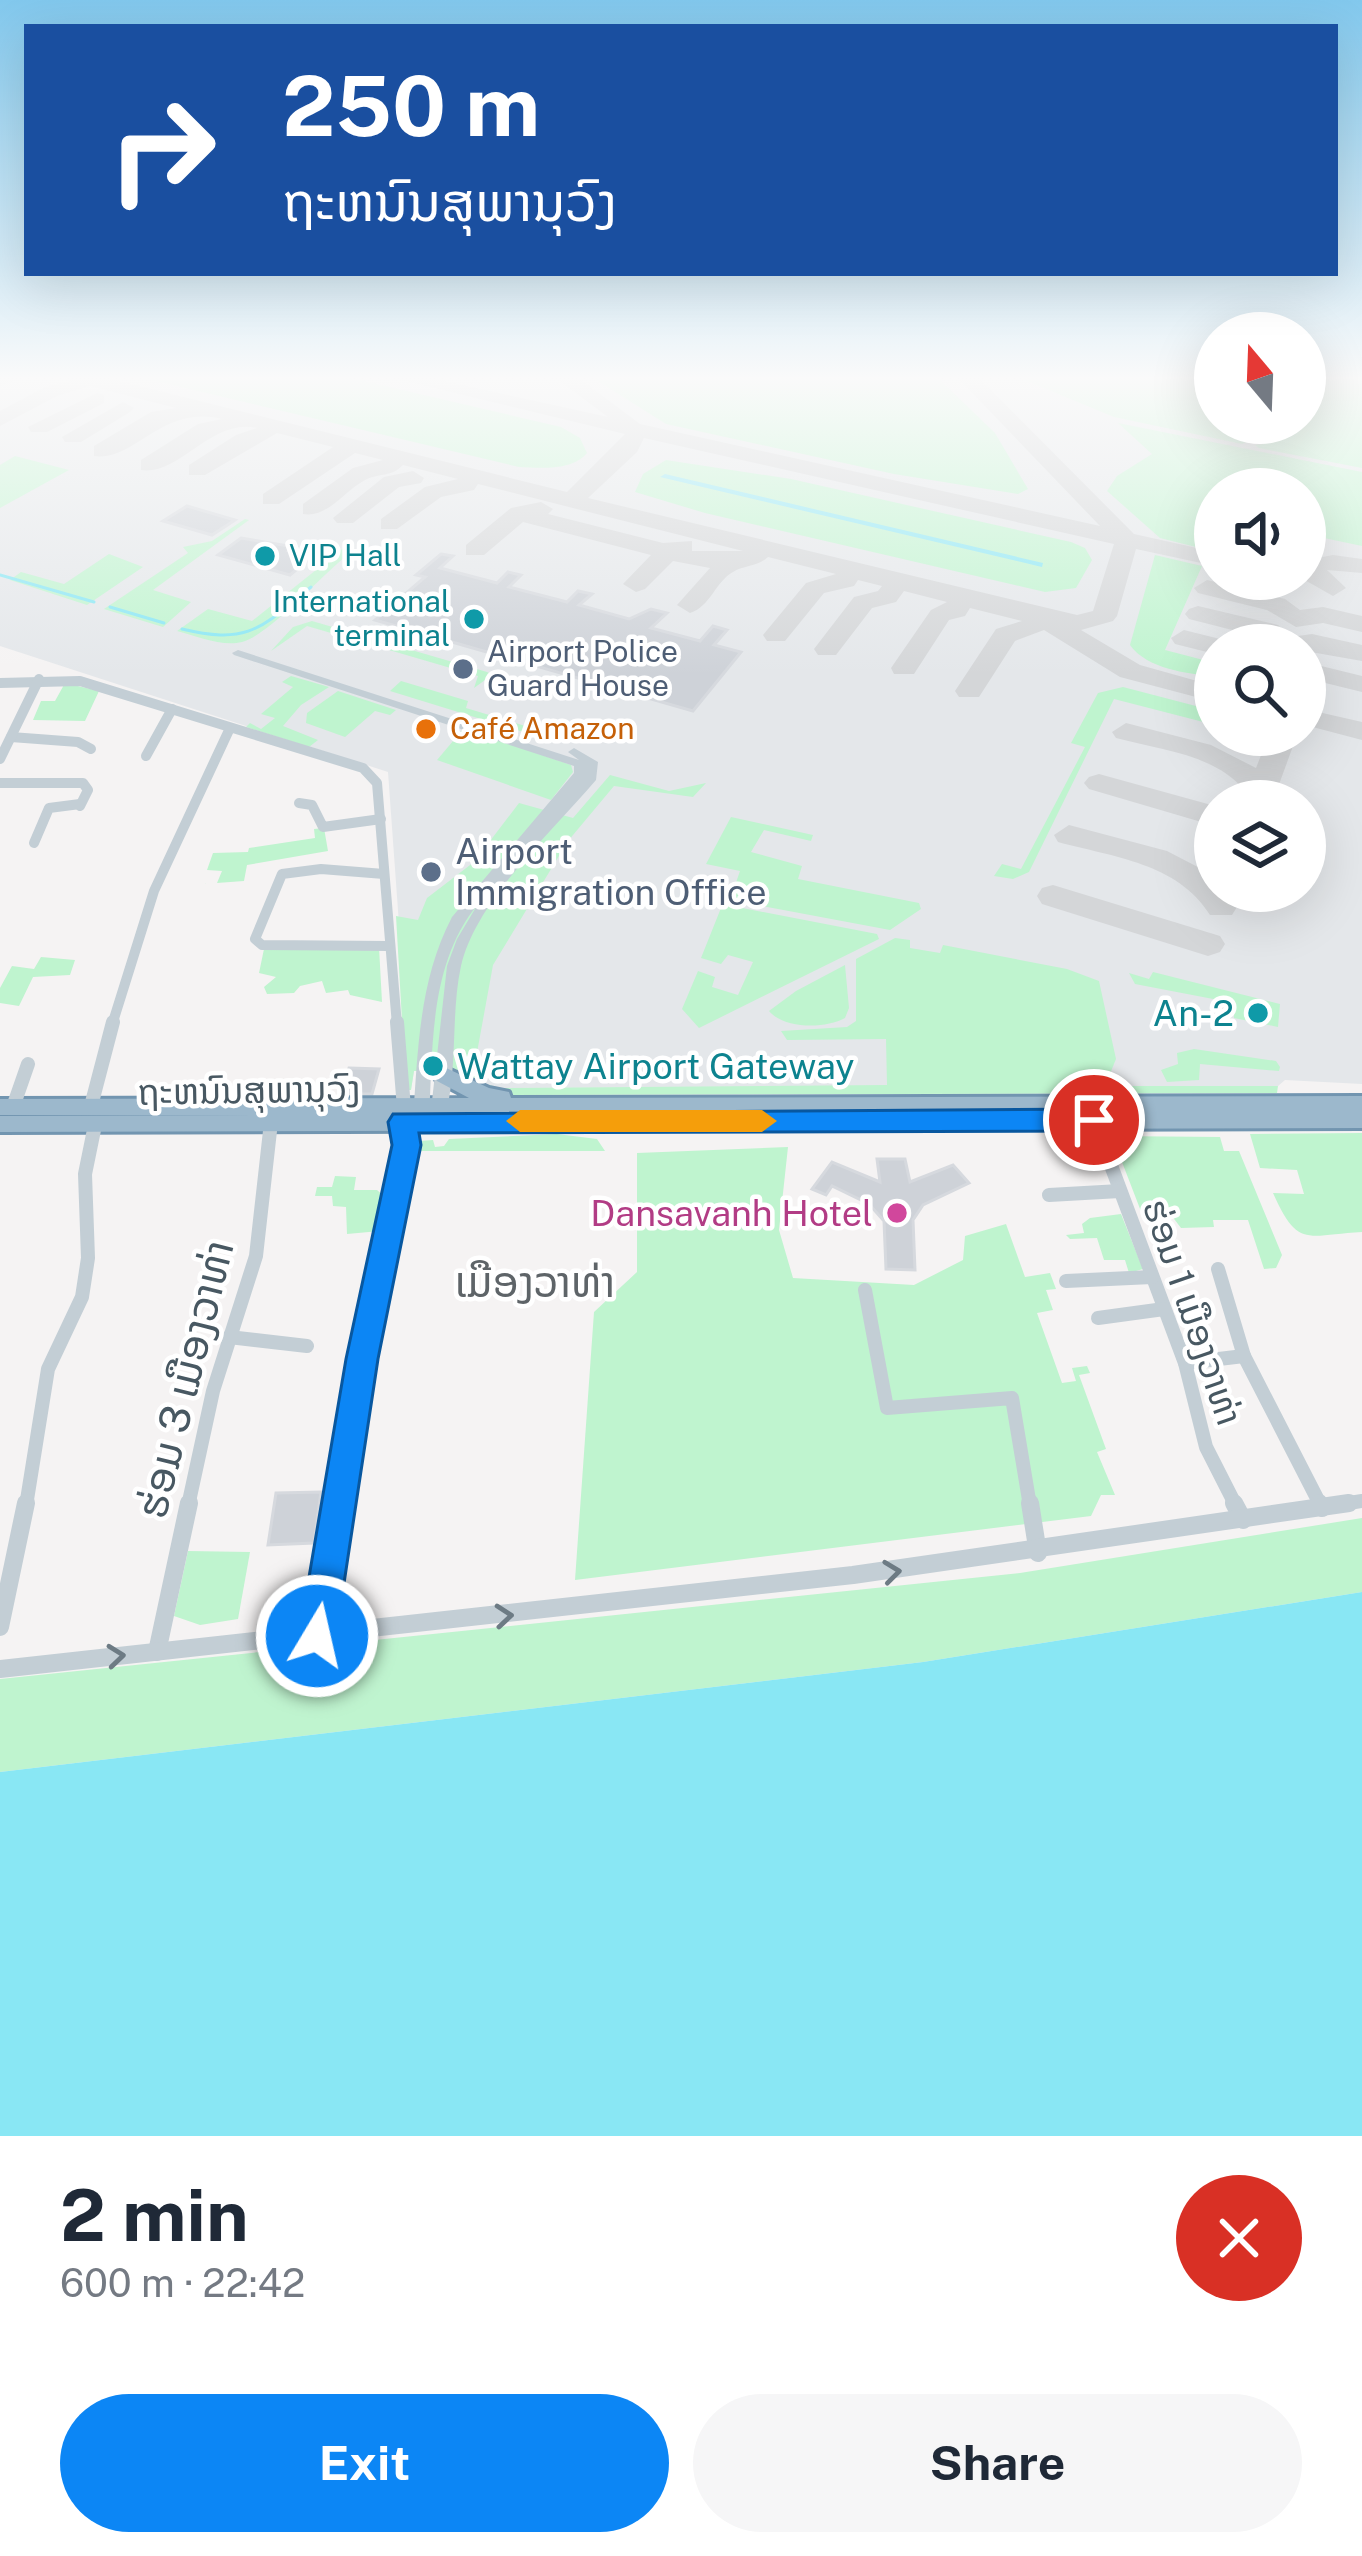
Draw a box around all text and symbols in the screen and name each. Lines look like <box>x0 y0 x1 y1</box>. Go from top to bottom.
text: 250 m <box>282 56 540 155</box>
icon: right <box>84 72 240 228</box>
text: ຖະຫນົນສຸພານຸວົງ <box>282 170 617 233</box>
north arrow <box>1194 312 1326 444</box>
map controls <box>1194 312 1326 912</box>
button: sound <box>1194 468 1326 600</box>
place label: VIP Hall <box>289 537 401 573</box>
marker: VIP Hall <box>252 543 278 569</box>
place label: International terminal <box>273 583 450 653</box>
marker: International terminal <box>461 606 487 632</box>
button: search <box>1194 624 1326 756</box>
place label: Airport Police Guard House <box>487 633 678 703</box>
marker: Airport Police Guard House <box>450 656 476 682</box>
place label: Café Amazon <box>450 710 635 746</box>
marker: Café Amazon <box>413 716 439 742</box>
button: layers <box>1194 780 1326 912</box>
place label: Airport Immigration Office <box>455 830 767 913</box>
marker: Airport Immigration Office <box>418 859 444 885</box>
place label: An-2 <box>1153 992 1234 1034</box>
marker: An-2 <box>1245 1000 1271 1026</box>
place label: Wattay Airport Gateway <box>457 1045 854 1087</box>
marker: Wattay Airport Gateway <box>420 1053 446 1079</box>
street label: ຖະຫນົນສຸພານຸວົງ <box>137 1067 361 1115</box>
pin <box>1043 1069 1145 1171</box>
icon: arrive <box>1061 1087 1127 1153</box>
place label: Dansavanh Hotel <box>590 1192 873 1234</box>
street label: ຮ່ອມ 1 ເມືອງວາທ່າ <box>1135 1194 1251 1430</box>
marker: Dansavanh Hotel <box>884 1200 910 1226</box>
street label: ຮ່ອມ 3 ເມືອງວາທ່າ <box>126 1235 243 1523</box>
district label: ເມືອງວາທ່າ <box>455 1257 615 1306</box>
one-way arrow <box>882 1559 901 1585</box>
position arrow <box>254 1573 380 1699</box>
one-way arrow <box>495 1604 514 1629</box>
one-way arrow <box>106 1644 126 1670</box>
text: 2 min <box>60 2173 249 2257</box>
button: close <box>1176 2175 1302 2301</box>
text: 600 m · 22:42 <box>60 2260 305 2306</box>
button: Exit <box>60 2394 669 2532</box>
button: Share <box>693 2394 1302 2532</box>

